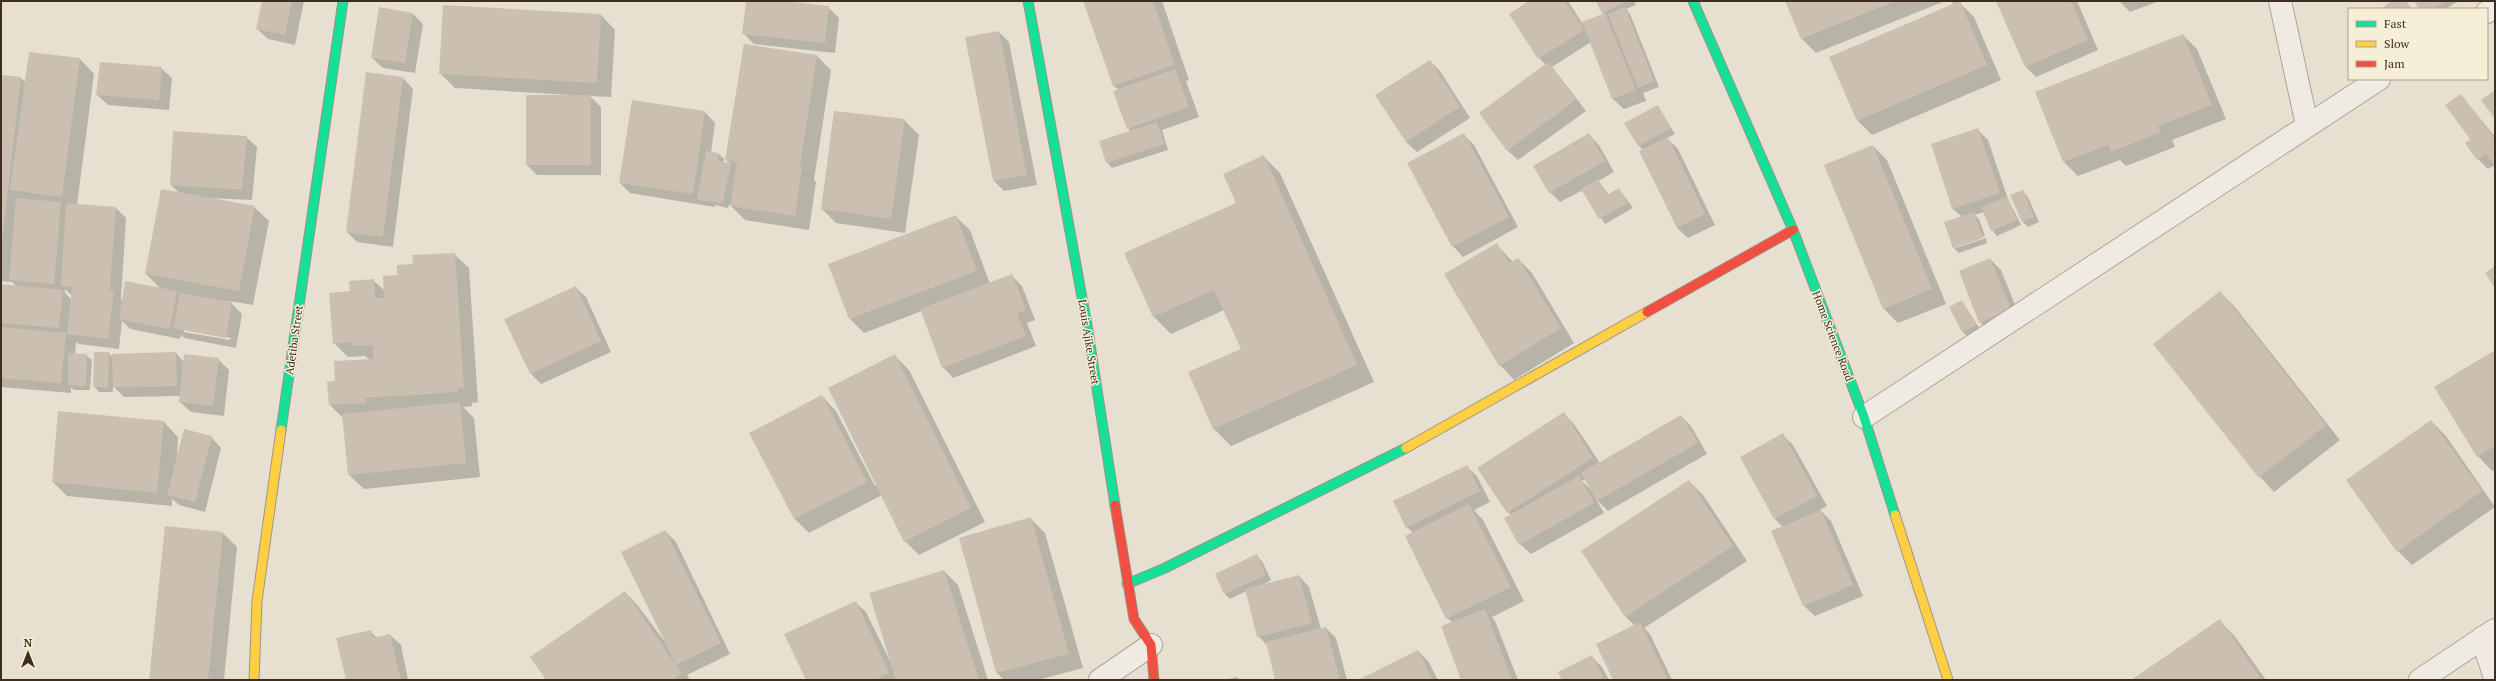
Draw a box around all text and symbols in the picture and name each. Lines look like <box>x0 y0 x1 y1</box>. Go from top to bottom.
legend <box>2348 8 2488 80</box>
text: Fast <box>2384 16 2407 31</box>
text: Slow <box>2384 36 2410 51</box>
text: Jam <box>2384 56 2405 71</box>
street label: Home Science Road <box>1809 289 1857 383</box>
street label: Louis Ajike Street <box>1075 298 1103 386</box>
street label: Adetiba Street <box>282 304 306 376</box>
north arrow <box>8 633 48 673</box>
text: N <box>24 636 33 650</box>

